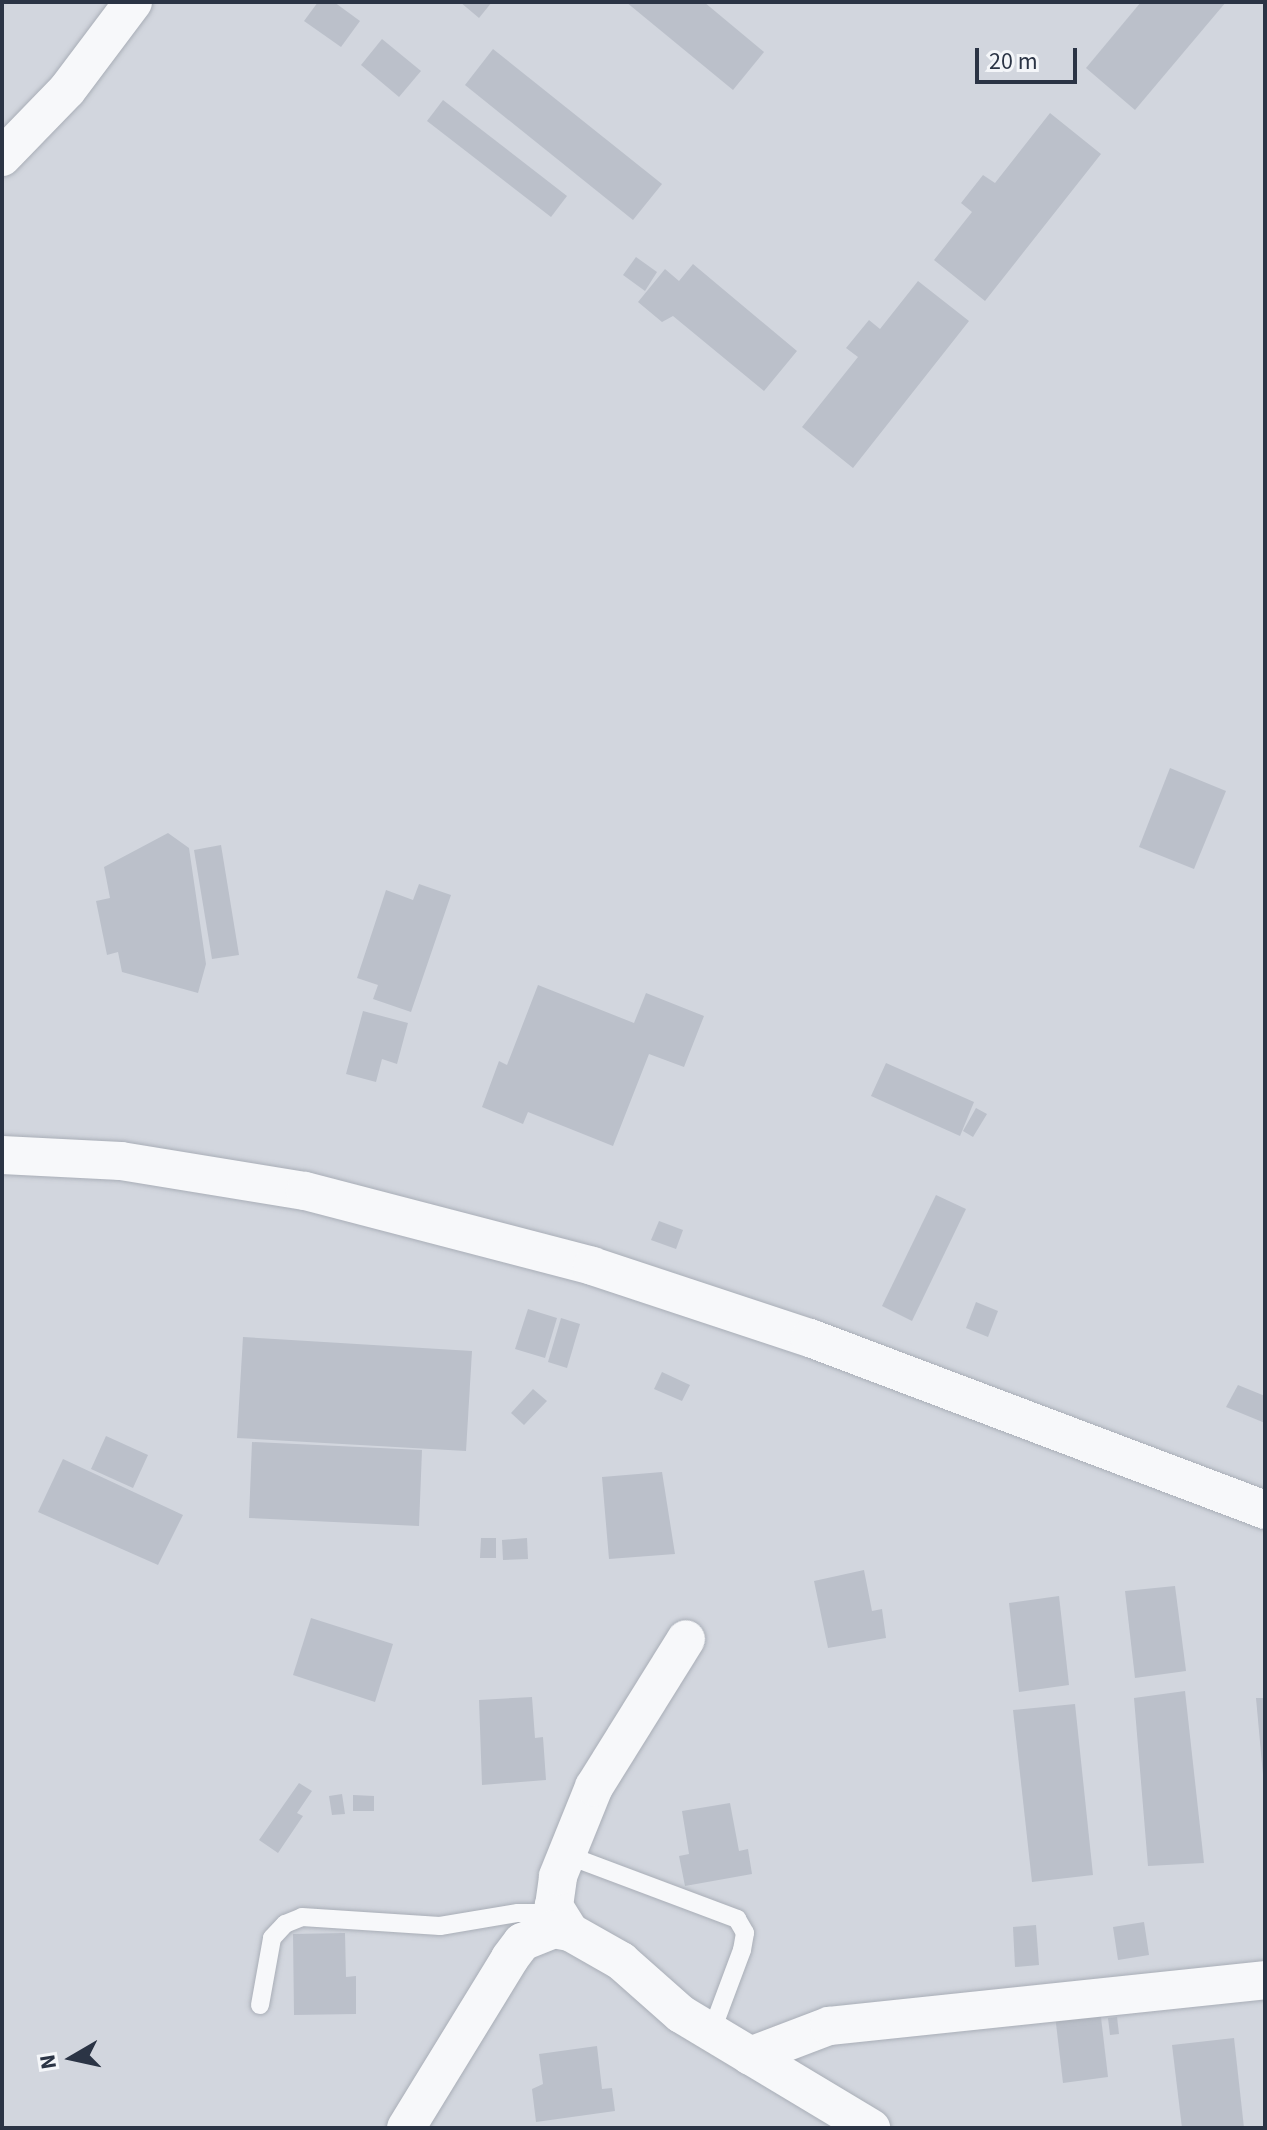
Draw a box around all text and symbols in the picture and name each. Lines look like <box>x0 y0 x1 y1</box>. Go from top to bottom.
scale bar <box>979 32 1081 82</box>
text: 20 m <box>989 44 1038 79</box>
north arrow <box>32 2018 112 2098</box>
text: N <box>31 2052 65 2071</box>

